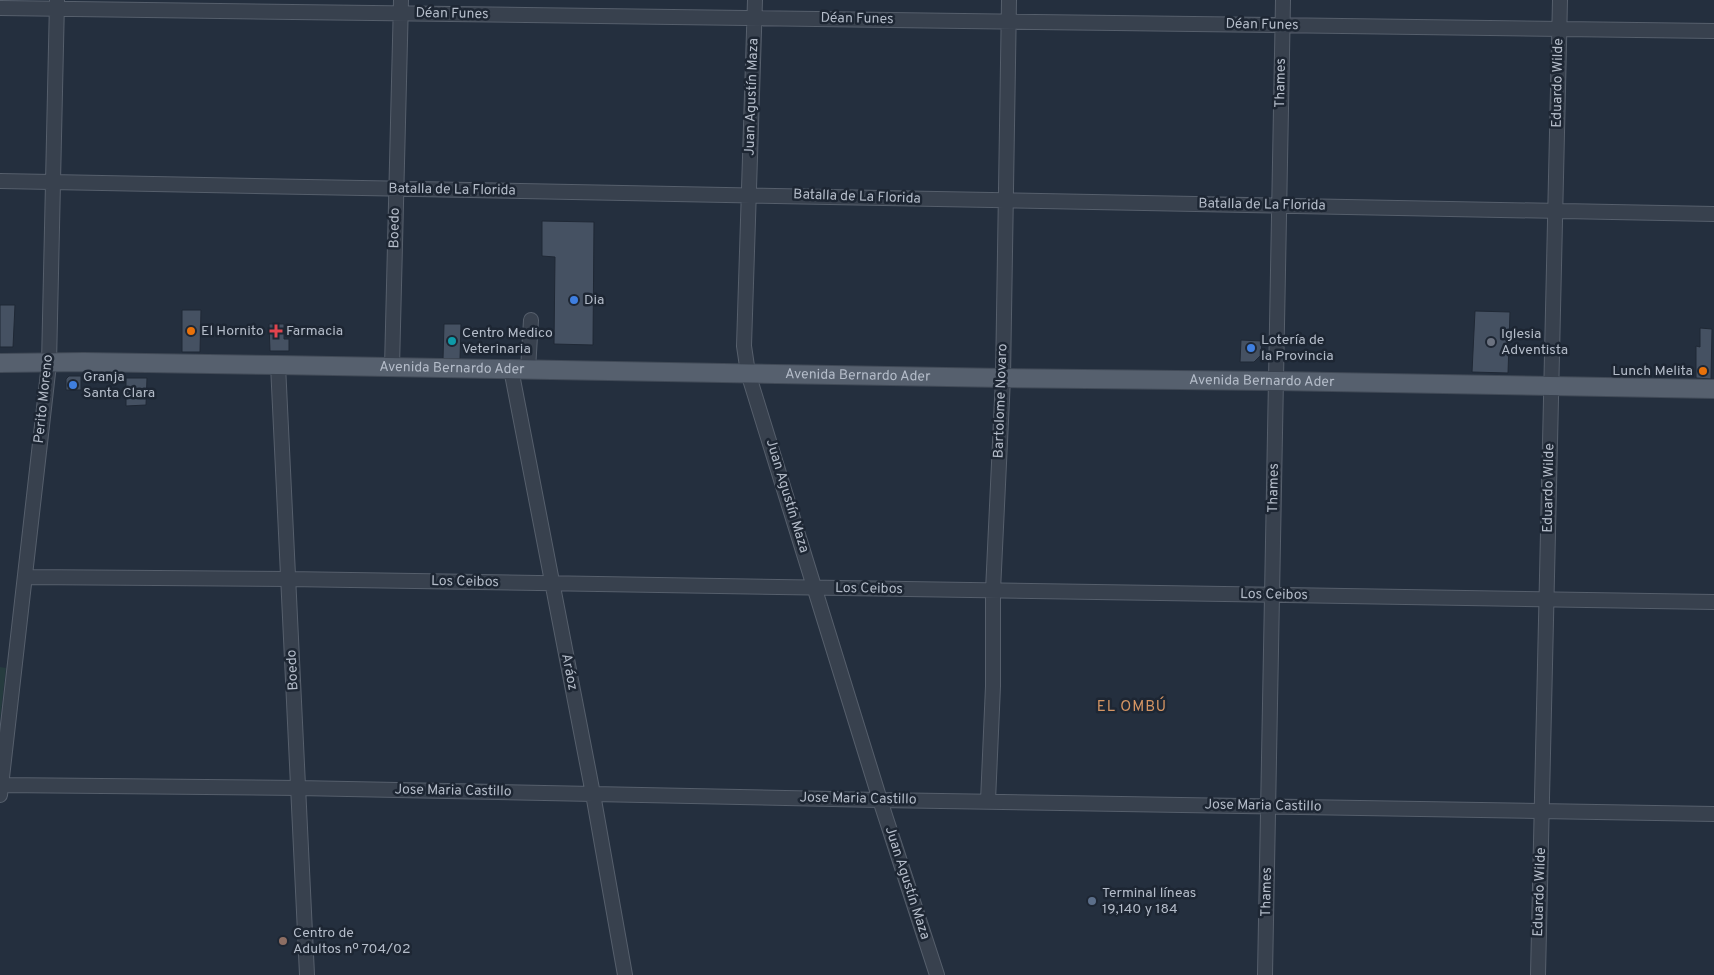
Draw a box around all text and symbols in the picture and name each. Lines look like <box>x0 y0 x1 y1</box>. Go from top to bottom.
street label: Déan Funes <box>415 5 489 23</box>
street label: Déan Funes <box>820 10 894 28</box>
street label: Déan Funes <box>1225 16 1299 34</box>
street label: Juan Agustín Maza <box>741 38 763 156</box>
street label: Eduardo Wilde <box>1549 38 1567 128</box>
street label: Thames <box>1272 58 1290 108</box>
street label: Batalla de La Florida <box>388 180 516 200</box>
street label: Batalla de La Florida <box>793 186 921 208</box>
street label: Batalla de La Florida <box>1198 195 1326 215</box>
street label: Boedo <box>386 207 404 249</box>
place label: Dia <box>584 292 604 309</box>
marker: Dia <box>568 294 580 306</box>
place label: El Hornito <box>201 323 264 340</box>
place label: Farmacia <box>286 323 343 340</box>
marker: El Hornito <box>185 325 197 337</box>
marker: Farmacia <box>270 325 282 337</box>
place label: Centro Medico Veterinaria <box>462 325 553 358</box>
place label: Iglesia Adventista <box>1501 326 1568 359</box>
place label: Lotería de la Provincia <box>1261 332 1334 365</box>
marker: Centro Medico Veterinaria <box>446 335 458 347</box>
marker: Iglesia Adventista <box>1485 336 1497 348</box>
marker: Lotería de la Provincia <box>1245 342 1257 354</box>
street label: Bartolome Novaro <box>991 343 1012 459</box>
street label: Perito Moreno <box>31 353 57 444</box>
street label: Avenida Bernardo Ader <box>379 358 525 378</box>
place label: Lunch Melita <box>1612 363 1693 380</box>
marker: Lunch Melita <box>1697 365 1709 377</box>
street label: Avenida Bernardo Ader <box>785 366 931 385</box>
place label: Granja Santa Clara <box>83 369 155 402</box>
street label: Avenida Bernardo Ader <box>1189 372 1335 391</box>
marker: Granja Santa Clara <box>67 379 79 391</box>
street label: Juan Agustín Maza <box>762 437 812 555</box>
street label: Eduardo Wilde <box>1540 443 1558 533</box>
street label: Thames <box>1265 463 1283 513</box>
street label: Los Ceibos <box>431 573 499 591</box>
street label: Los Ceibos <box>835 580 903 598</box>
street label: Los Ceibos <box>1240 586 1308 604</box>
street label: Boedo <box>283 649 303 691</box>
street label: Aráoz <box>557 652 581 692</box>
district label: EL OMBÚ <box>1097 696 1167 717</box>
street label: Jose Maria Castillo <box>394 781 512 801</box>
street label: Jose Maria Castillo <box>799 789 917 809</box>
street label: Jose Maria Castillo <box>1204 796 1322 816</box>
street label: Juan Agustín Maza <box>881 824 933 942</box>
street label: Eduardo Wilde <box>1530 847 1550 937</box>
street label: Thames <box>1258 867 1276 917</box>
place label: Terminal líneas 19,140 y 184 <box>1102 885 1196 918</box>
marker: Terminal líneas 19,140 y 184 <box>1086 895 1098 907</box>
place label: Centro de Adultos nº 704/02 <box>293 925 411 958</box>
marker: Centro de Adultos nº 704/02 <box>277 935 289 947</box>

